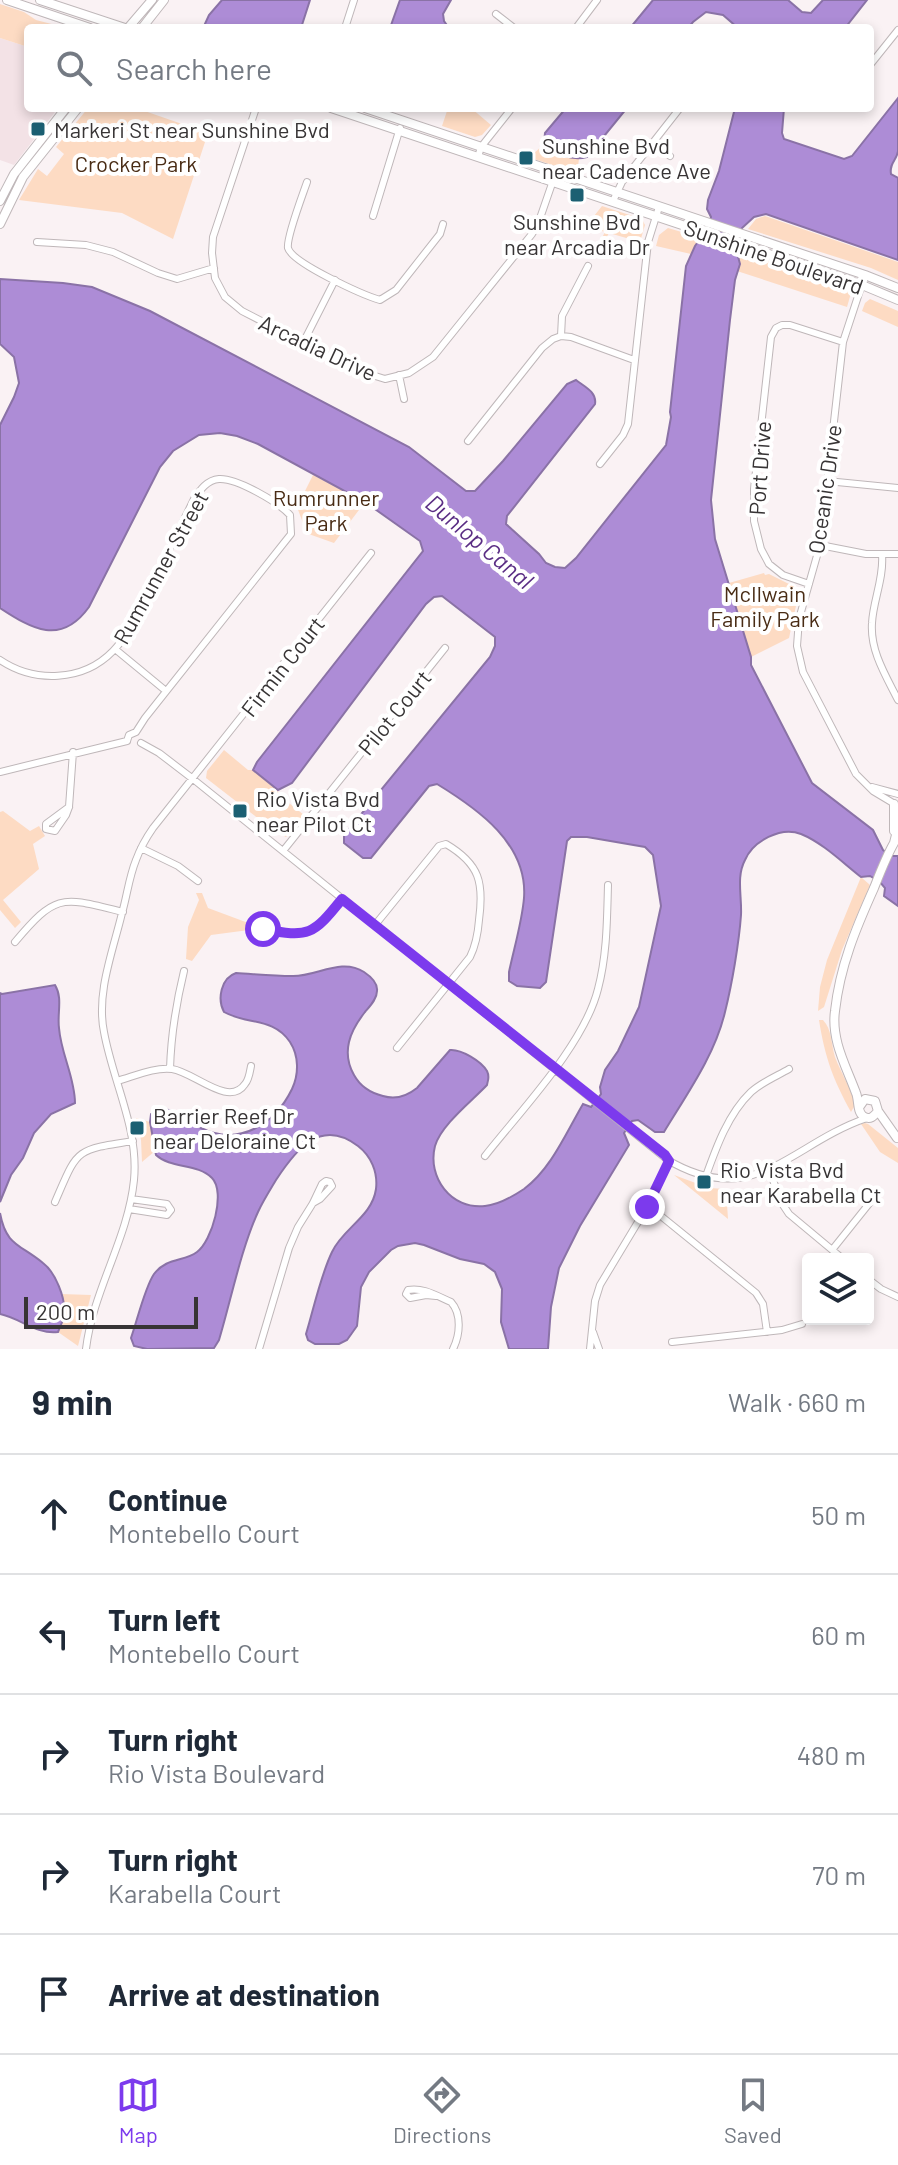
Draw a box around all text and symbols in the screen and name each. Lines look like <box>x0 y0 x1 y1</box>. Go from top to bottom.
search box <box>24 24 874 112</box>
icon: search <box>52 46 96 90</box>
text: Search here <box>116 50 272 86</box>
place label: Markeri St near Sunshine Bvd <box>54 116 330 142</box>
marker: Markeri St near Sunshine Bvd <box>29 120 47 138</box>
place label: Sunshine Bvd near Cadence Ave <box>542 132 711 183</box>
marker: Sunshine Bvd near Cadence Ave <box>517 149 535 167</box>
park label: Crocker Park <box>75 150 197 176</box>
marker: Sunshine Bvd near Arcadia Dr <box>568 186 586 204</box>
place label: Sunshine Bvd near Arcadia Dr <box>504 208 650 259</box>
street label: Sunshine Boulevard <box>681 213 867 299</box>
street label: Arcadia Drive <box>255 309 381 385</box>
street label: Port Drive <box>743 420 775 516</box>
street label: Oceanic Drive <box>802 423 846 555</box>
park label: Rumrunner Park <box>273 484 379 535</box>
street label: Rumrunner Street <box>107 486 213 648</box>
water label: Dunlop Canal <box>420 488 540 595</box>
park label: McIlwain Family Park <box>710 580 820 631</box>
street label: Firmin Court <box>235 611 329 721</box>
street label: Pilot Court <box>352 664 436 760</box>
place label: Rio Vista Bvd near Pilot Ct <box>256 785 380 836</box>
marker: Rio Vista Bvd near Pilot Ct <box>231 802 249 820</box>
route start <box>245 911 281 947</box>
place label: Barrier Reef Dr near Deloraine Ct <box>153 1102 316 1153</box>
marker: Barrier Reef Dr near Deloraine Ct <box>128 1119 146 1137</box>
place label: Rio Vista Bvd near Karabella Ct <box>720 1156 882 1207</box>
marker: Rio Vista Bvd near Karabella Ct <box>695 1173 713 1191</box>
route end <box>629 1189 665 1225</box>
map controls <box>802 1253 874 1325</box>
button: layers <box>802 1253 874 1325</box>
scale bar <box>24 1293 198 1329</box>
text: 200 m <box>36 1298 95 1324</box>
text: 9 min <box>32 1381 113 1422</box>
text: Walk · 660 m <box>728 1386 866 1417</box>
text: Continue <box>108 1481 228 1517</box>
icon: ahead <box>32 1492 76 1536</box>
text: 50 m <box>811 1499 866 1530</box>
text: Montebello Court <box>108 1517 300 1548</box>
text: Turn left <box>108 1601 221 1637</box>
icon: left <box>32 1612 76 1656</box>
text: 60 m <box>811 1619 866 1650</box>
text: Montebello Court <box>108 1637 300 1668</box>
text: Turn right <box>108 1721 238 1757</box>
icon: right <box>32 1732 76 1776</box>
text: 480 m <box>797 1739 866 1770</box>
text: Rio Vista Boulevard <box>108 1757 325 1788</box>
text: Turn right <box>108 1841 238 1877</box>
icon: right <box>32 1852 76 1896</box>
text: 70 m <box>812 1859 866 1890</box>
text: Karabella Court <box>108 1877 281 1908</box>
icon: arrive <box>32 1972 76 2016</box>
text: Arrive at destination <box>108 1976 380 2012</box>
tab: Map <box>116 2073 160 2147</box>
tab: Directions <box>393 2073 491 2147</box>
tab: Saved <box>724 2073 782 2147</box>

